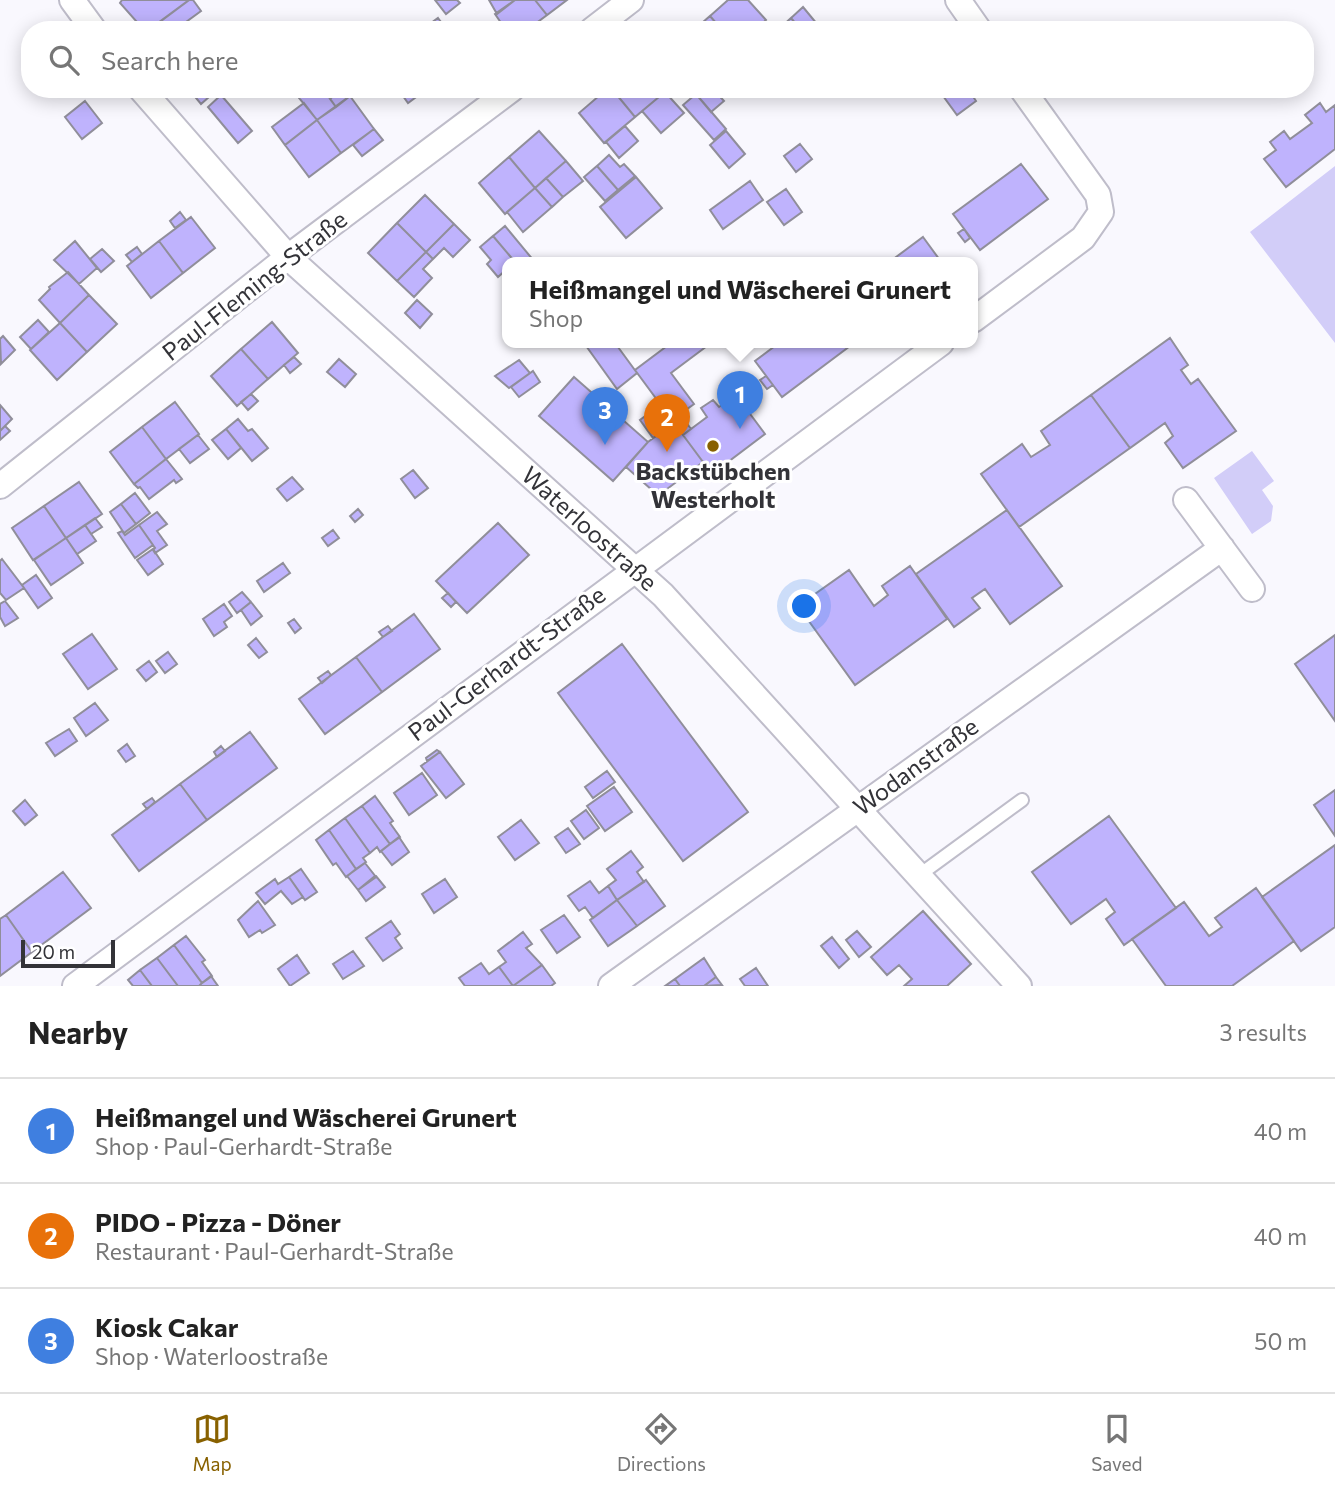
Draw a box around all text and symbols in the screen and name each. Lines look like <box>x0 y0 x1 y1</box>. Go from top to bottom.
search box <box>21 21 1314 98</box>
icon: search <box>45 41 83 79</box>
text: Search here <box>101 44 239 75</box>
street label: Paul-Fleming-Straße <box>156 204 352 366</box>
popup <box>502 257 978 348</box>
text: Heißmangel und Wäscherei Grunert <box>529 273 951 304</box>
text: Shop <box>529 304 583 332</box>
pin: 1 <box>717 371 763 429</box>
pin: 3 <box>582 387 628 445</box>
pin: 2 <box>644 394 690 452</box>
marker: Backstübchen Westerholt <box>705 438 721 454</box>
place label: Backstübchen Westerholt <box>635 456 791 513</box>
street label: Waterloostraße <box>516 460 664 596</box>
street label: Paul-Gerhardt-Straße <box>402 579 610 746</box>
your location <box>787 589 821 623</box>
street label: Wodanstraße <box>847 711 983 821</box>
scale bar <box>21 937 116 969</box>
text: 20 m <box>32 940 75 963</box>
text: Nearby <box>28 1013 128 1050</box>
text: 3 results <box>1220 1018 1307 1046</box>
text: Heißmangel und Wäscherei Grunert <box>95 1101 517 1132</box>
text: 1 <box>46 1117 56 1145</box>
text: 40 m <box>1254 1117 1307 1145</box>
text: Shop · Paul-Gerhardt-Straße <box>95 1132 392 1160</box>
text: PIDO - Pizza - Döner <box>95 1206 341 1237</box>
text: 2 <box>44 1222 58 1250</box>
text: 40 m <box>1254 1222 1307 1250</box>
text: Restaurant · Paul-Gerhardt-Straße <box>95 1237 454 1265</box>
text: Kiosk Cakar <box>95 1311 239 1342</box>
text: 3 <box>44 1327 58 1355</box>
text: 50 m <box>1254 1327 1307 1355</box>
text: Shop · Waterloostraße <box>95 1342 328 1370</box>
tab: Map <box>193 1410 232 1475</box>
tab: Directions <box>617 1410 706 1475</box>
tab: Saved <box>1091 1410 1142 1475</box>

